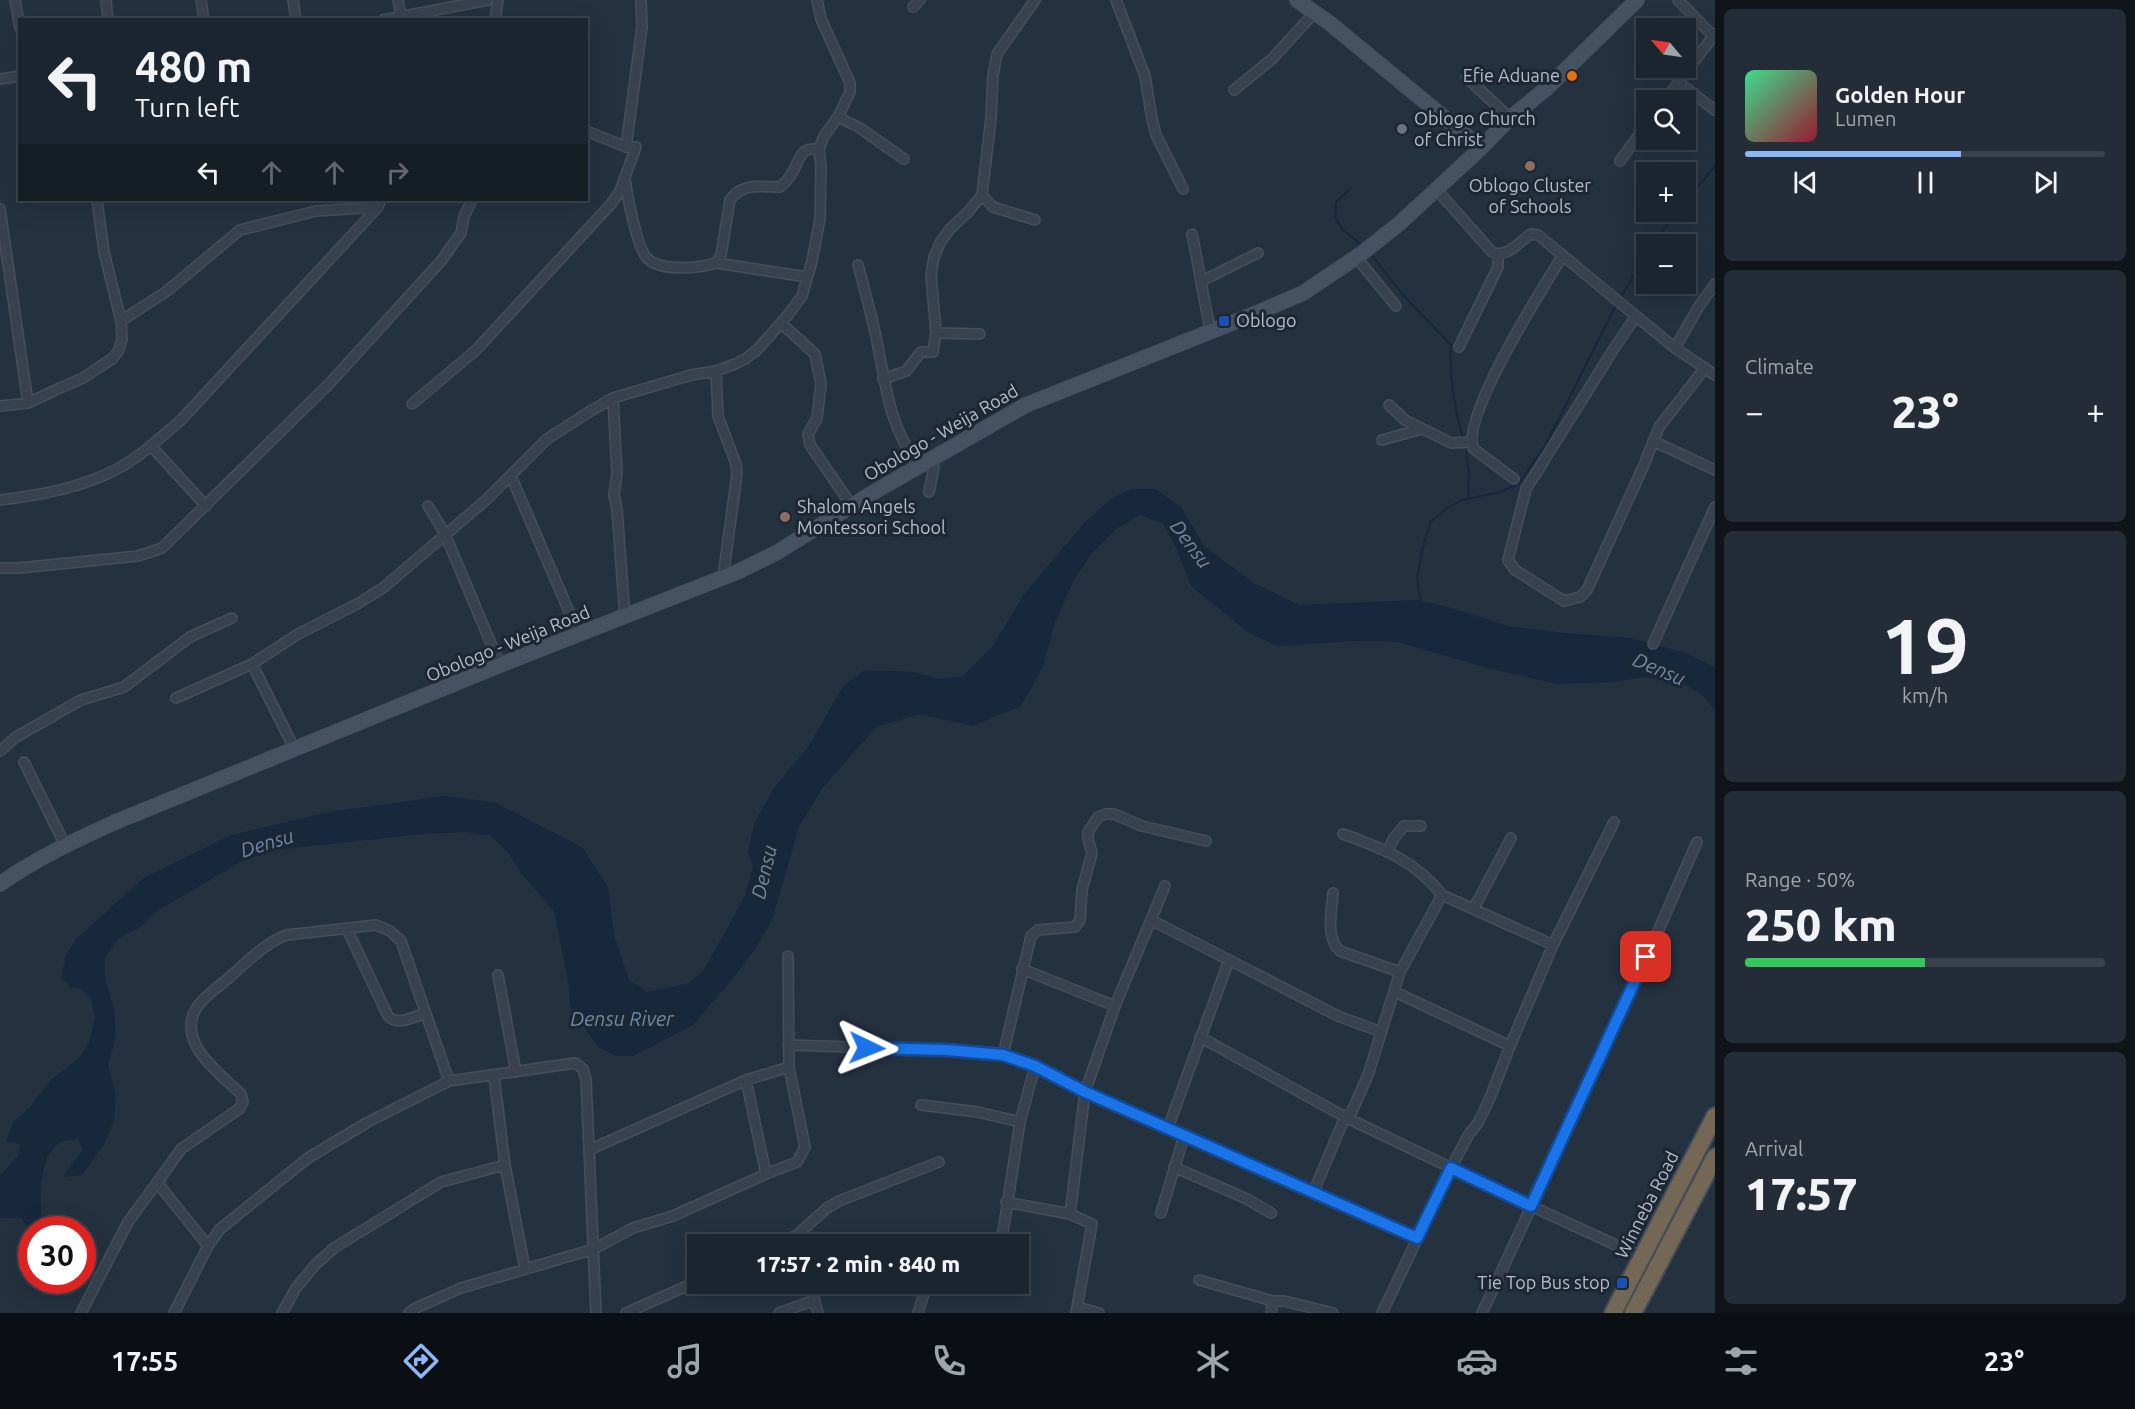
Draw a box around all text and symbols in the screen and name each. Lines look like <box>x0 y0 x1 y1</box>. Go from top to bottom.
north arrow <box>1636 18 1696 78</box>
map controls <box>1636 18 1696 294</box>
icon: left <box>36 42 114 120</box>
text: 480 m <box>135 43 252 90</box>
place label: Efie Aduane <box>1463 65 1560 85</box>
marker: Efie Aduane <box>1565 69 1579 83</box>
text: Golden Hour <box>1835 82 1965 107</box>
button: search <box>1636 90 1696 150</box>
text: Turn left <box>135 92 239 122</box>
text: Lumen <box>1835 107 1896 130</box>
place label: Oblogo Church of Christ <box>1414 108 1536 149</box>
marker: Oblogo Church of Christ <box>1395 122 1409 136</box>
icon: left <box>192 156 225 189</box>
icon: ahead <box>255 156 288 189</box>
icon: ahead <box>318 156 351 189</box>
icon: right <box>381 156 414 189</box>
marker: Oblogo Cluster of Schools <box>1523 159 1537 173</box>
button: + <box>1636 162 1696 222</box>
icon: previous <box>1789 166 1822 199</box>
icon: pause <box>1909 166 1942 199</box>
icon: next <box>2029 166 2062 199</box>
place label: Oblogo Cluster of Schools <box>1469 175 1591 216</box>
button: − <box>1636 234 1696 294</box>
place label: Oblogo <box>1236 310 1297 330</box>
marker: Oblogo <box>1217 314 1231 328</box>
text: Climate <box>1745 355 1814 378</box>
street label: Obologo - Weija Road <box>860 380 1021 484</box>
text: 23° <box>1891 386 1959 437</box>
text: − <box>1745 393 1764 430</box>
text: + <box>2086 393 2105 430</box>
place label: Shalom Angels Montessori School <box>797 496 946 537</box>
marker: Shalom Angels Montessori School <box>778 510 792 524</box>
water label: Densu <box>1166 515 1217 573</box>
street label: Obologo - Weija Road <box>423 601 592 685</box>
text: 19 <box>1881 601 1969 689</box>
water label: Densu <box>1630 647 1689 690</box>
text: km/h <box>1902 684 1948 707</box>
water label: Densu <box>237 824 296 861</box>
water label: Densu <box>746 843 781 901</box>
text: Range · 50% <box>1745 868 1855 891</box>
text: 250 km <box>1745 899 1897 950</box>
pin <box>1620 931 1671 982</box>
icon: arrive <box>1629 940 1662 973</box>
water label: Densu River <box>570 1007 675 1030</box>
position arrow <box>835 1016 899 1080</box>
text: Arrival <box>1745 1137 1803 1160</box>
street label: Winneba Road <box>1611 1148 1682 1261</box>
text: 17:57 <box>1745 1168 1858 1219</box>
speed limit sign: 30 <box>18 1216 96 1294</box>
text: 17:57 · 2 min · 840 m <box>756 1251 960 1276</box>
place label: Tie Top Bus stop <box>1477 1272 1610 1292</box>
marker: Tie Top Bus stop <box>1615 1276 1629 1290</box>
icon: directions <box>400 1340 442 1382</box>
icon: music <box>664 1340 706 1382</box>
icon: phone <box>928 1340 970 1382</box>
icon: climate <box>1192 1340 1234 1382</box>
icon: car <box>1456 1340 1498 1382</box>
icon: filters <box>1720 1340 1762 1382</box>
text: 17:55 <box>111 1346 179 1376</box>
text: 23° <box>1984 1346 2024 1376</box>

